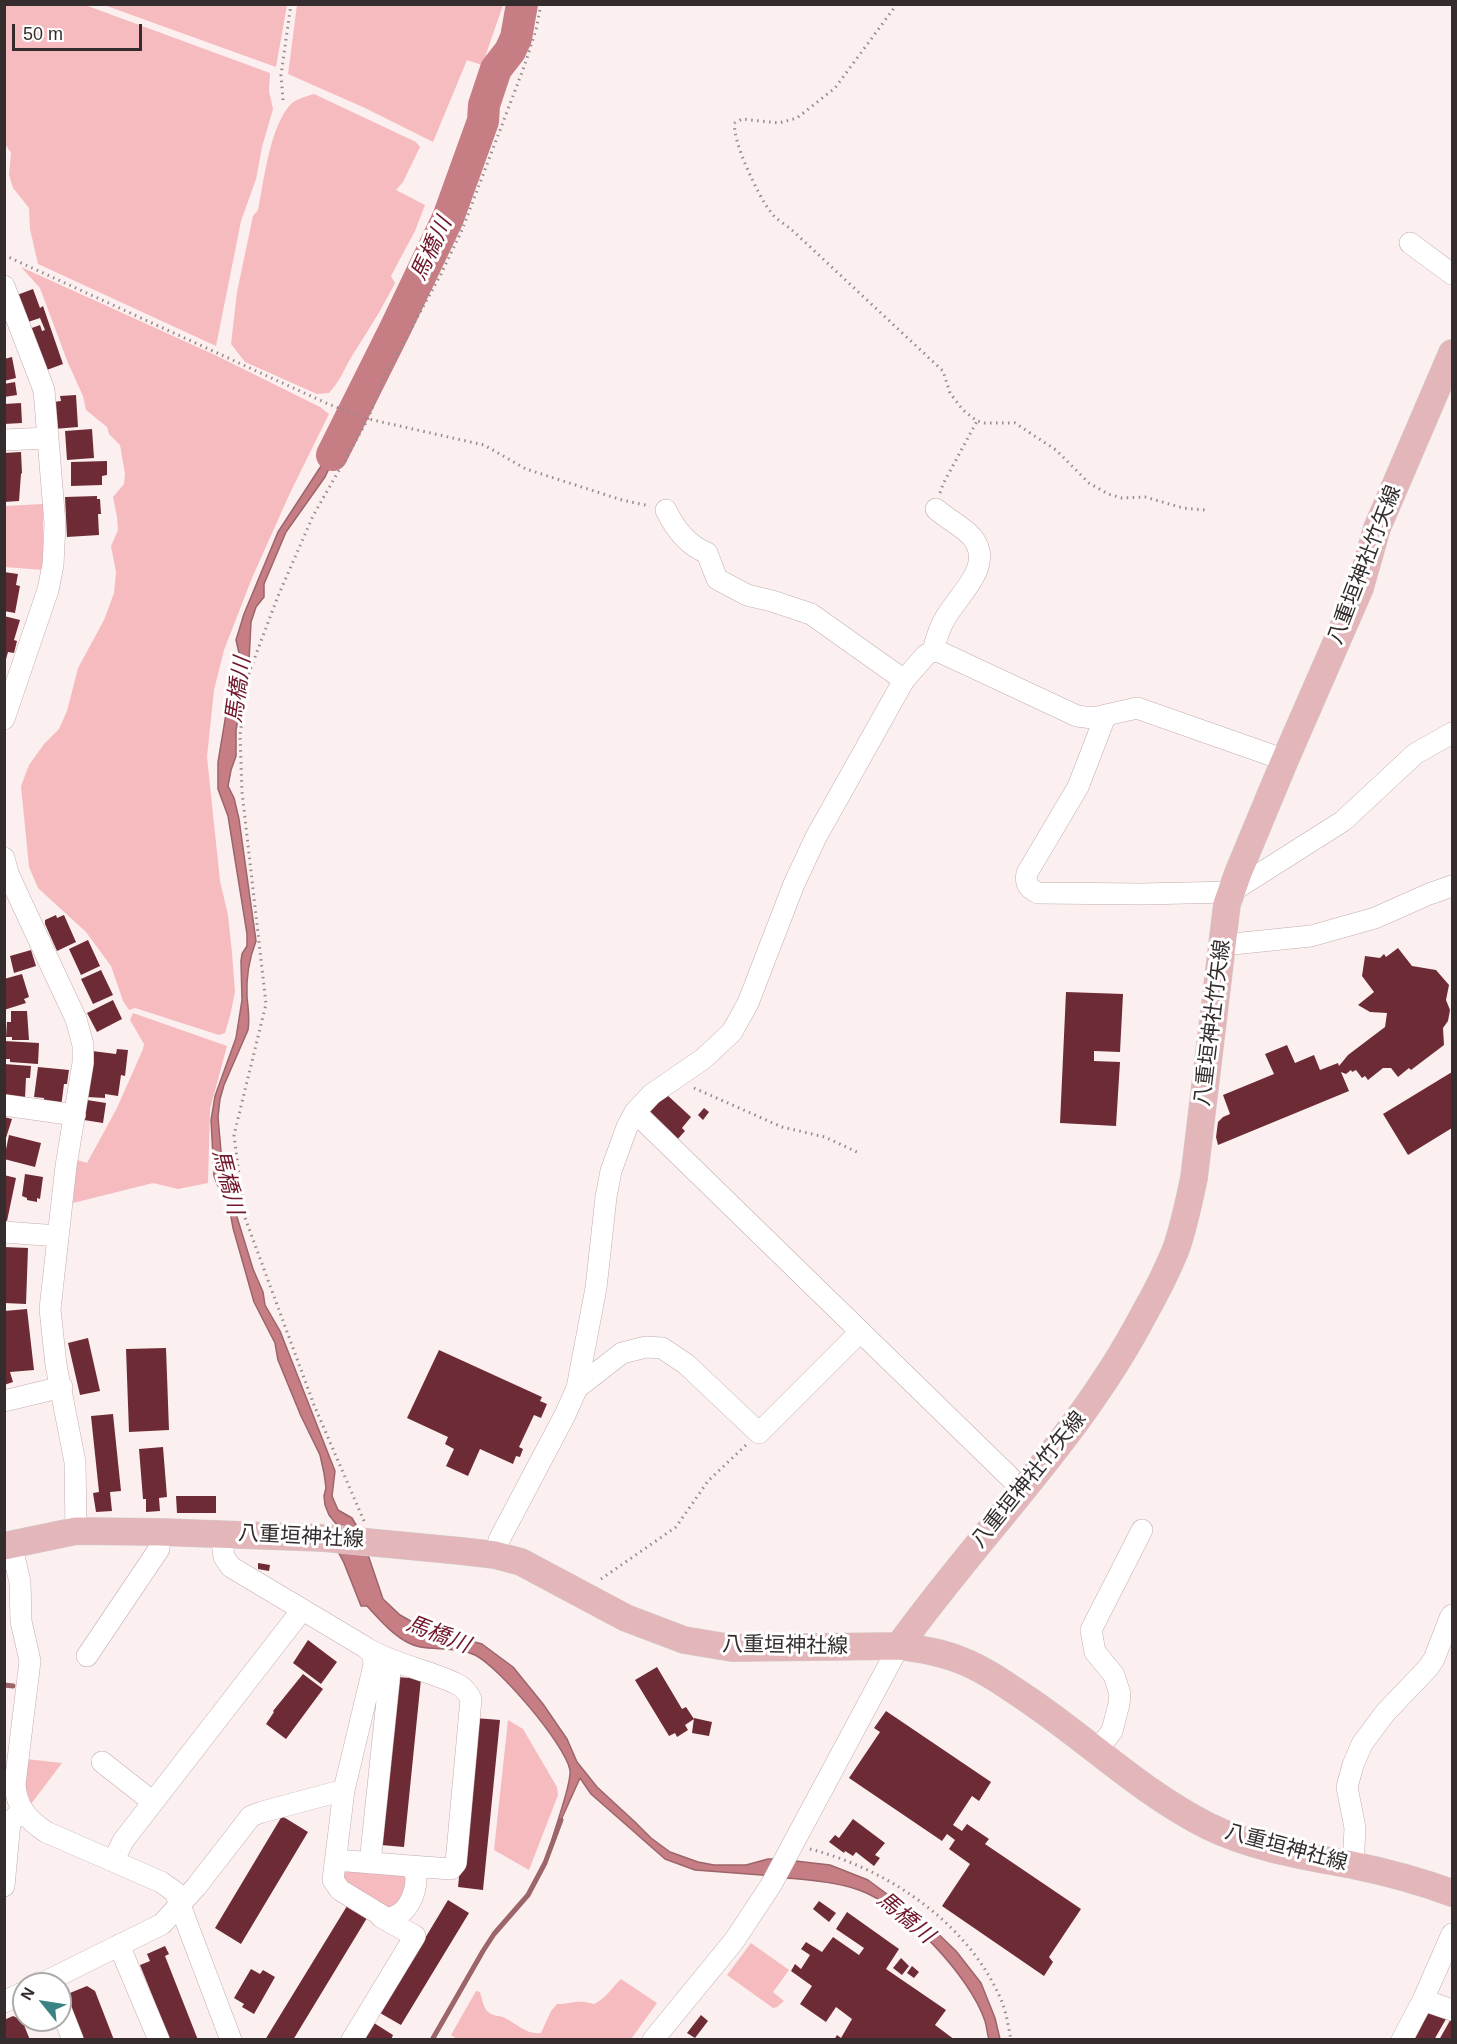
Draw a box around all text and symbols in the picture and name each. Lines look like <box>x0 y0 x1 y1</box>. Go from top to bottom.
scale bar <box>15 12 146 50</box>
text: 50 m <box>23 24 63 44</box>
water label: 馬橋川 <box>406 214 458 284</box>
street label: 八重垣神社竹矢線 <box>1323 482 1407 648</box>
water label: 馬橋川 <box>221 655 257 725</box>
street label: 八重垣神社竹矢線 <box>1190 938 1236 1108</box>
water label: 馬橋川 <box>206 1147 248 1217</box>
street label: 八重垣神社竹矢線 <box>966 1407 1092 1553</box>
street label: 八重垣神社線 <box>237 1521 365 1553</box>
water label: 馬橋川 <box>402 1611 474 1659</box>
street label: 八重垣神社線 <box>722 1632 848 1660</box>
street label: 八重垣神社線 <box>1222 1820 1350 1876</box>
water label: 馬橋川 <box>871 1887 939 1949</box>
north arrow <box>12 1972 72 2032</box>
text: N <box>17 1984 38 2003</box>

